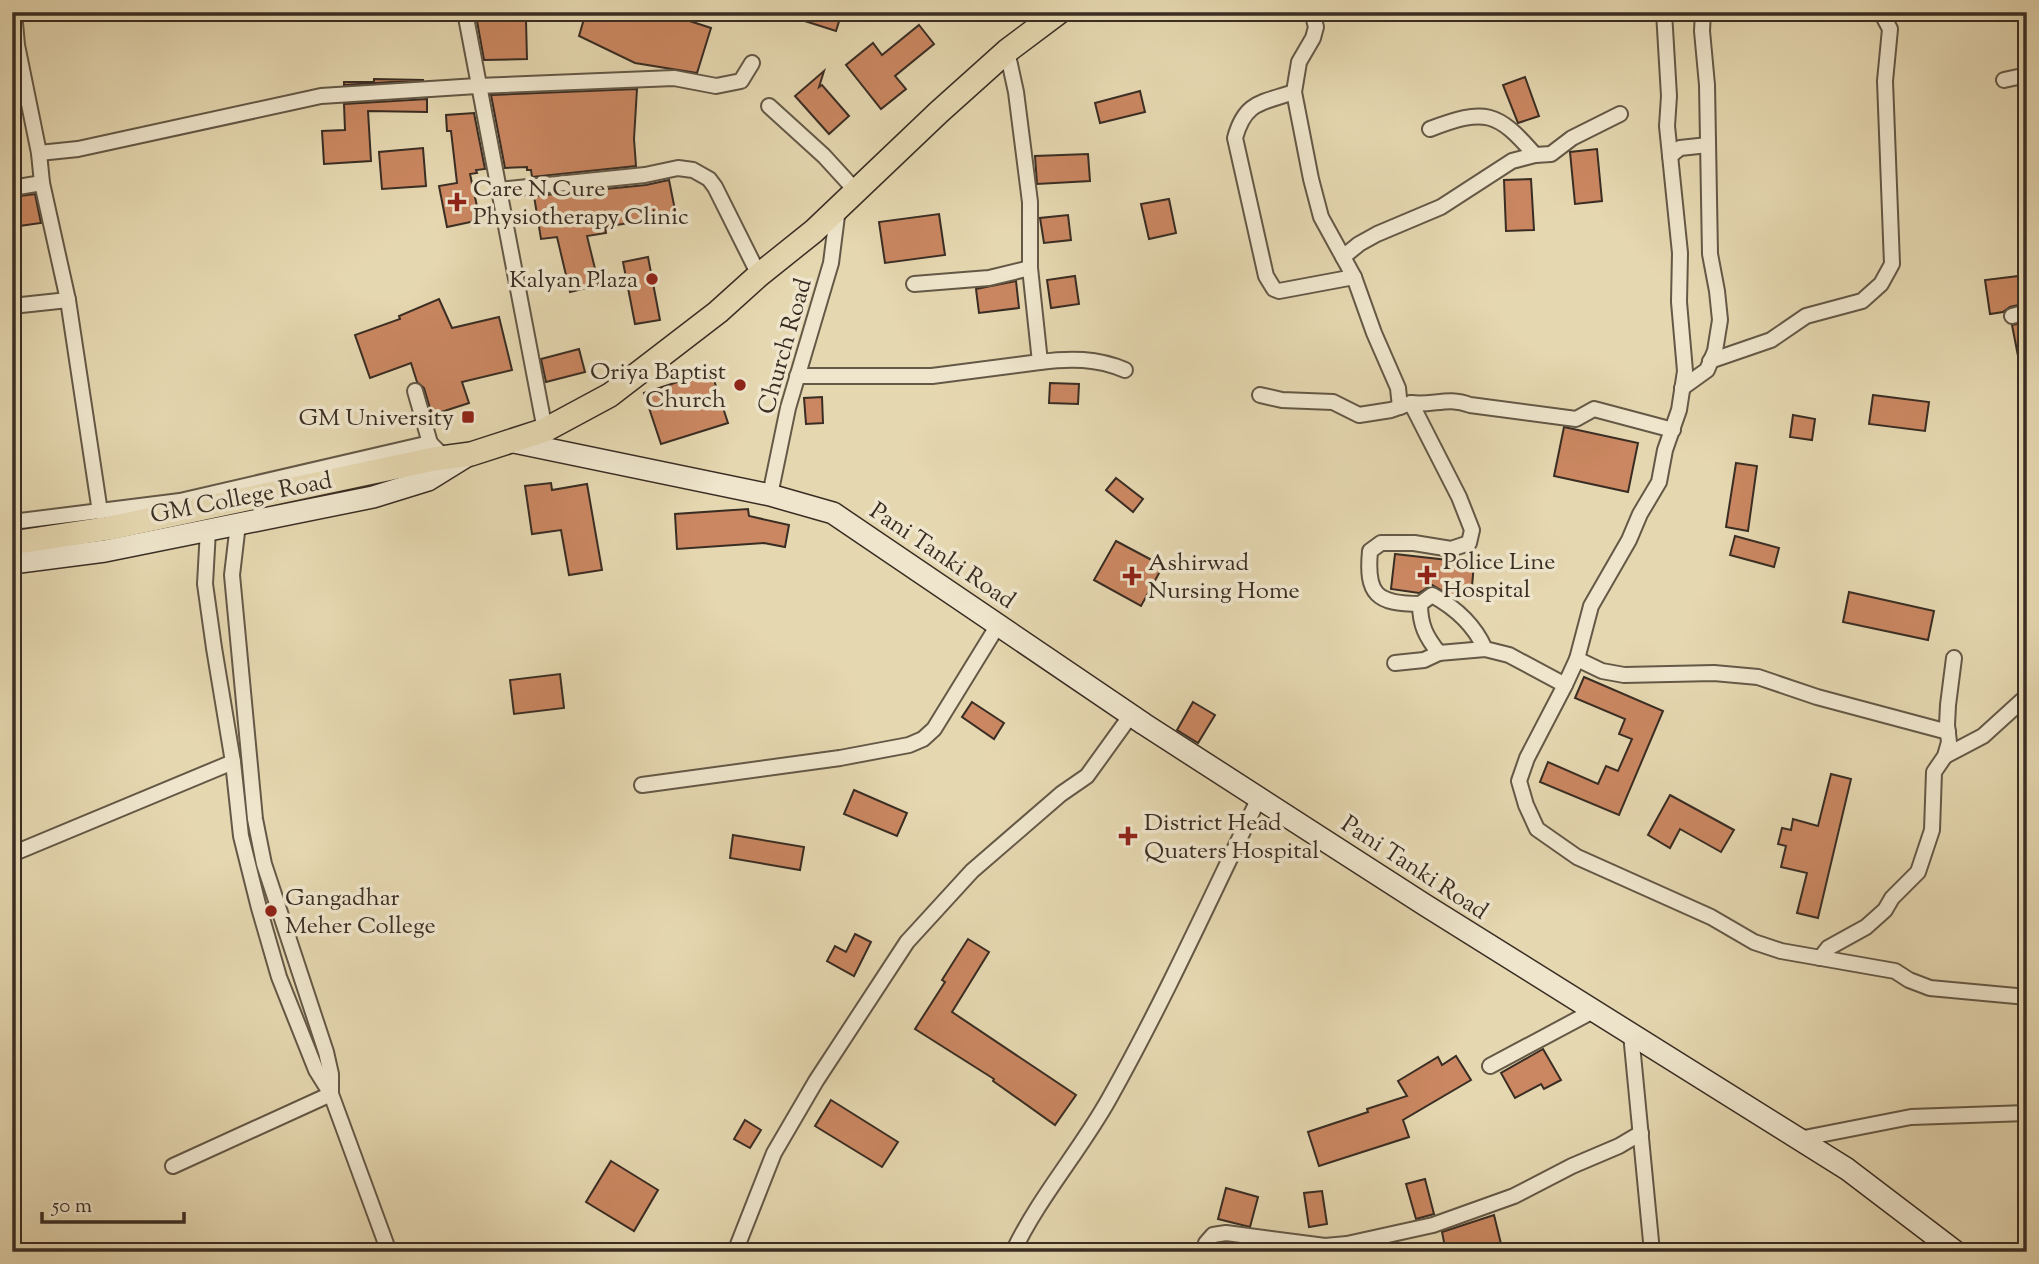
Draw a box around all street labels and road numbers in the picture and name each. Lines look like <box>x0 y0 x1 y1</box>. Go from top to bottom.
street label: Church Road <box>750 274 822 418</box>
street label: GM College Road <box>148 465 336 533</box>
street label: Pani Tanki Road <box>862 495 1022 618</box>
street label: Pani Tanki Road <box>1334 808 1495 929</box>

